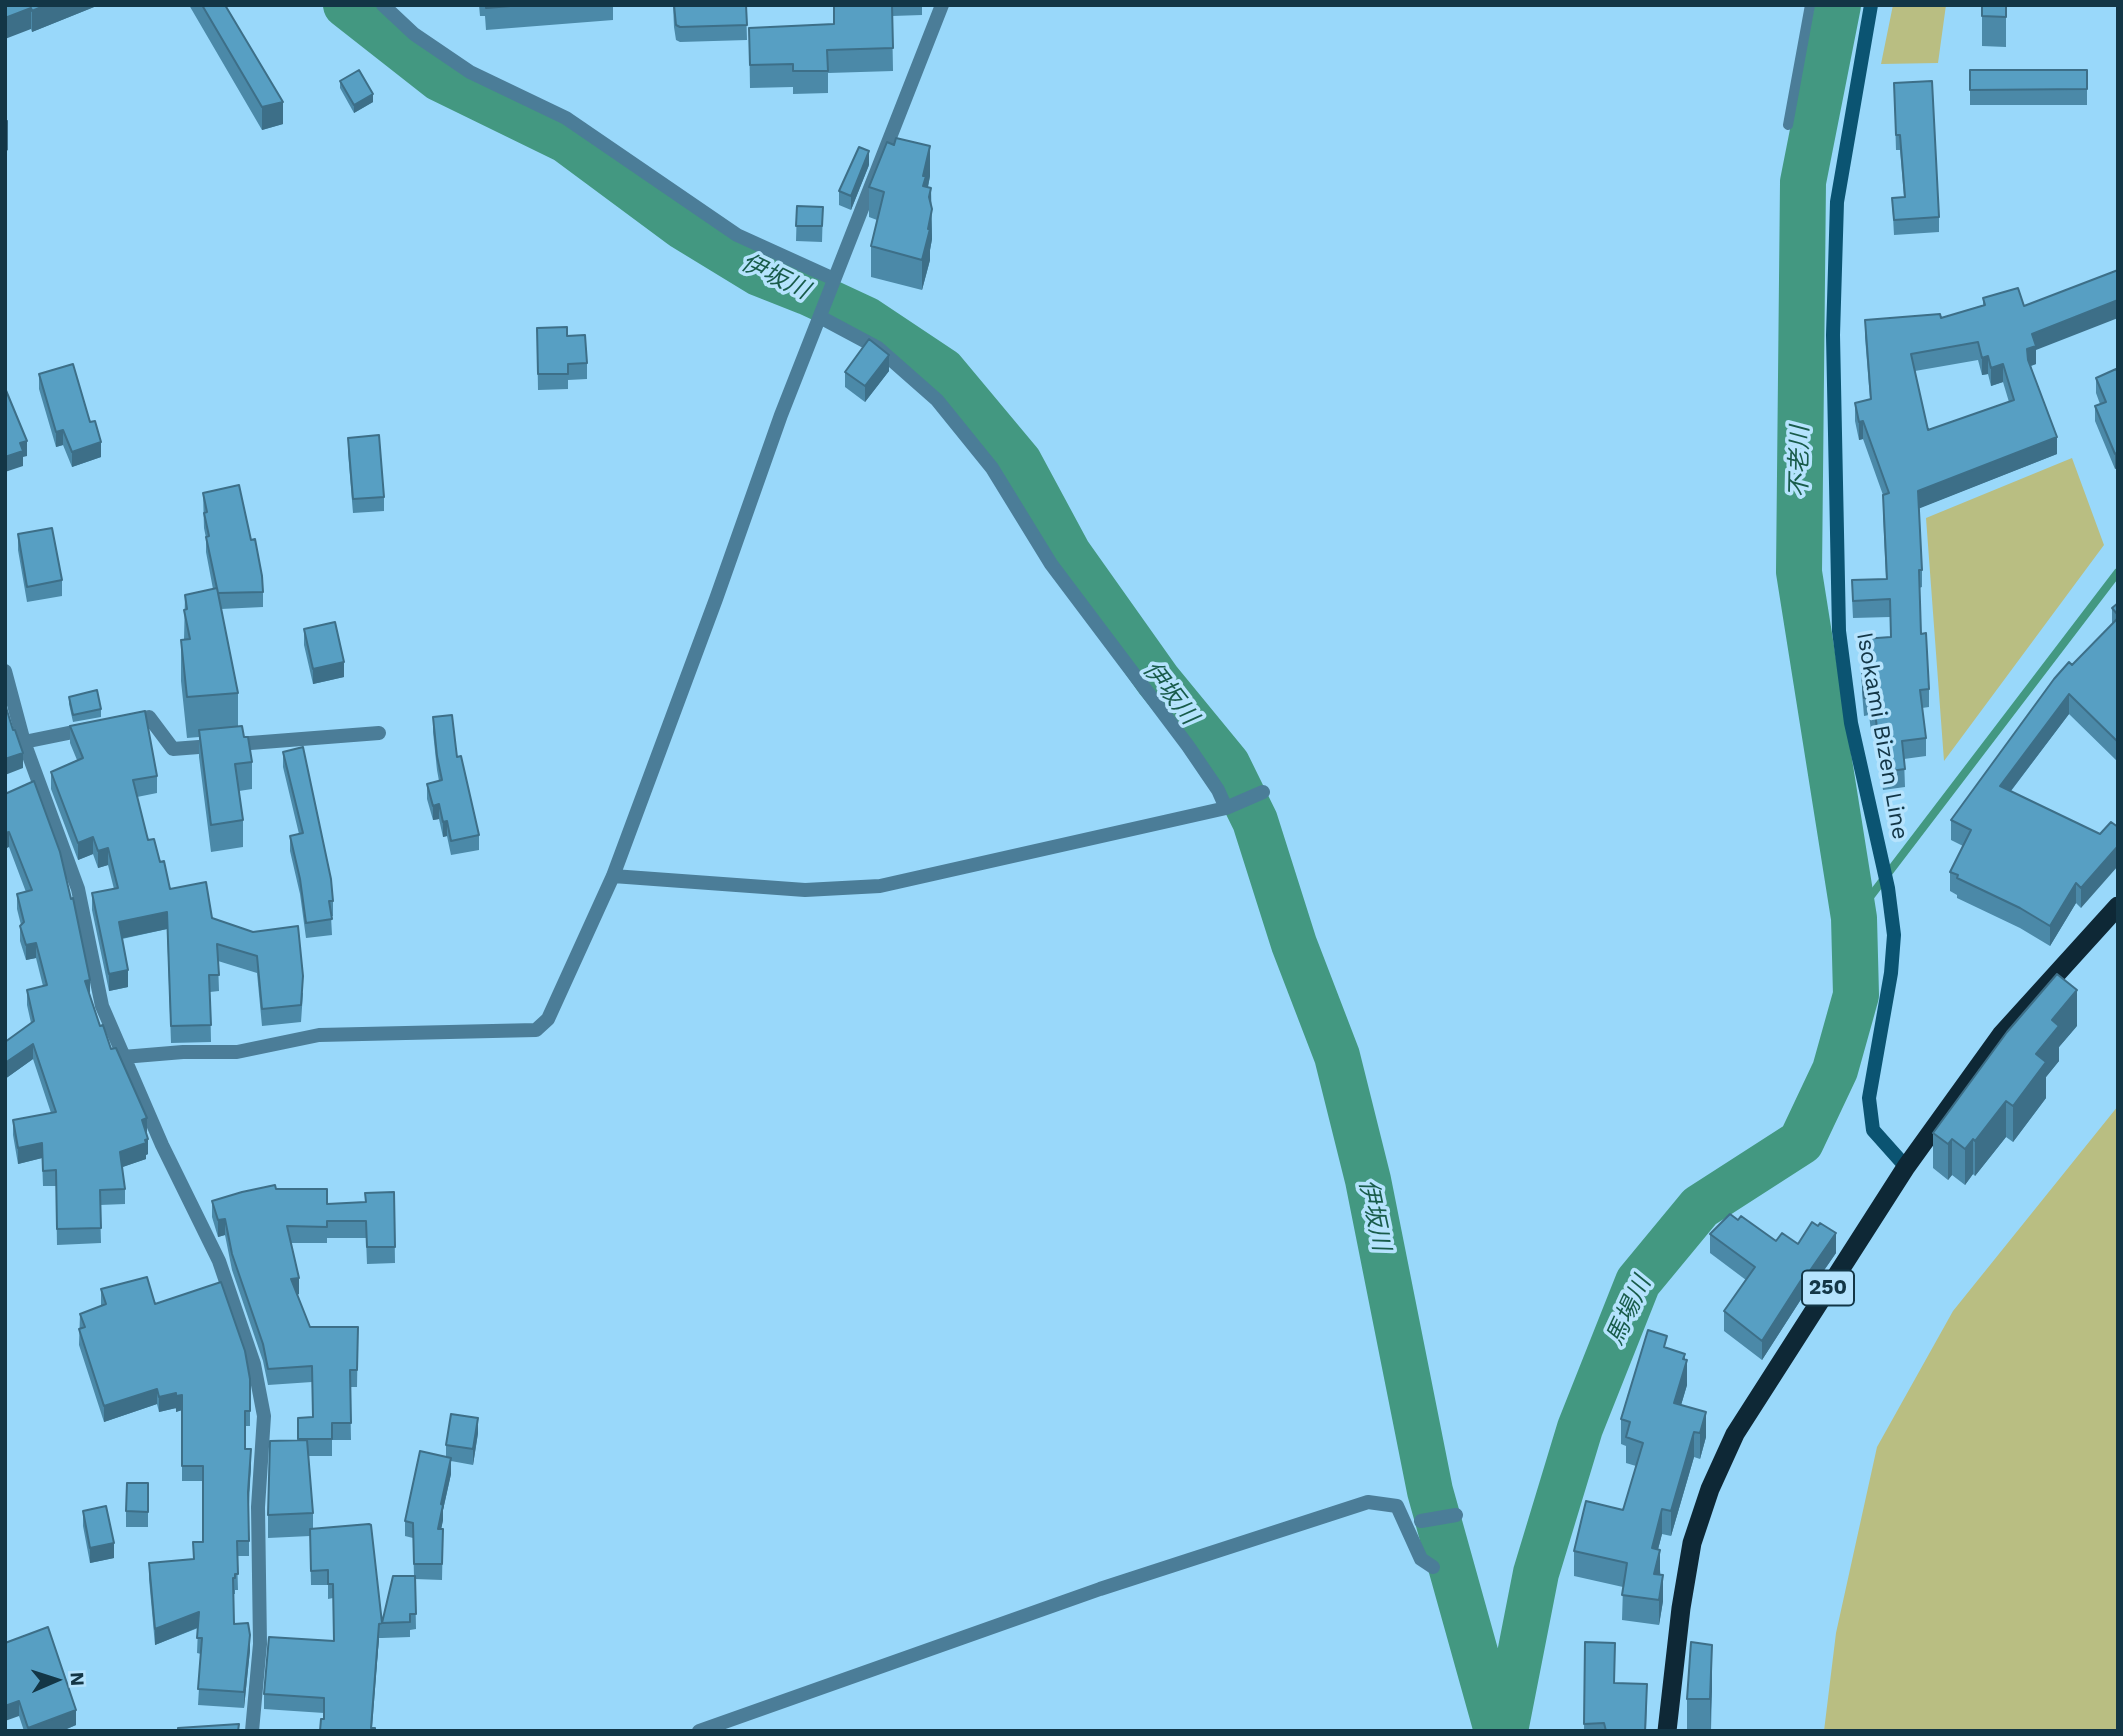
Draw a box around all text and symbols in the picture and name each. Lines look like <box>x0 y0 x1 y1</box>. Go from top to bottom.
water label: 伊坂川 <box>736 248 814 306</box>
water label: 不老川 <box>1785 426 1815 498</box>
street label: Isokami Bizen Line <box>1850 630 1914 842</box>
water label: 伊坂川 <box>1136 656 1204 730</box>
water label: 伊坂川 <box>1352 1177 1396 1253</box>
road number: 250 <box>1802 1270 1854 1306</box>
water label: 馬場川 <box>1601 1272 1657 1350</box>
north arrow <box>21 1645 91 1715</box>
text: N <box>66 1671 89 1687</box>

